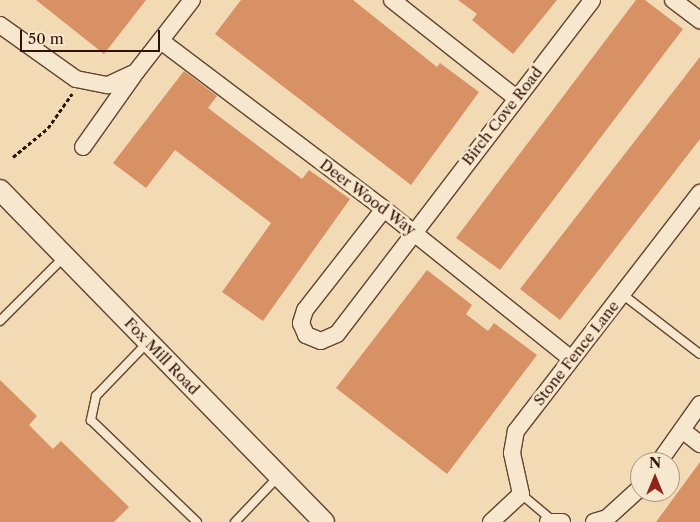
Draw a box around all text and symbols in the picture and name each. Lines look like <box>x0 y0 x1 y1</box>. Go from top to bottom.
scale bar <box>22 20 162 52</box>
text: 50 m <box>28 29 64 48</box>
street label: Birch Cove Road <box>458 63 546 169</box>
street label: Deer Wood Way <box>316 155 420 239</box>
street label: Stone Fence Lane <box>530 297 622 409</box>
street label: Fox Mill Road <box>121 314 203 398</box>
north arrow <box>630 452 680 502</box>
text: N <box>649 454 661 472</box>

